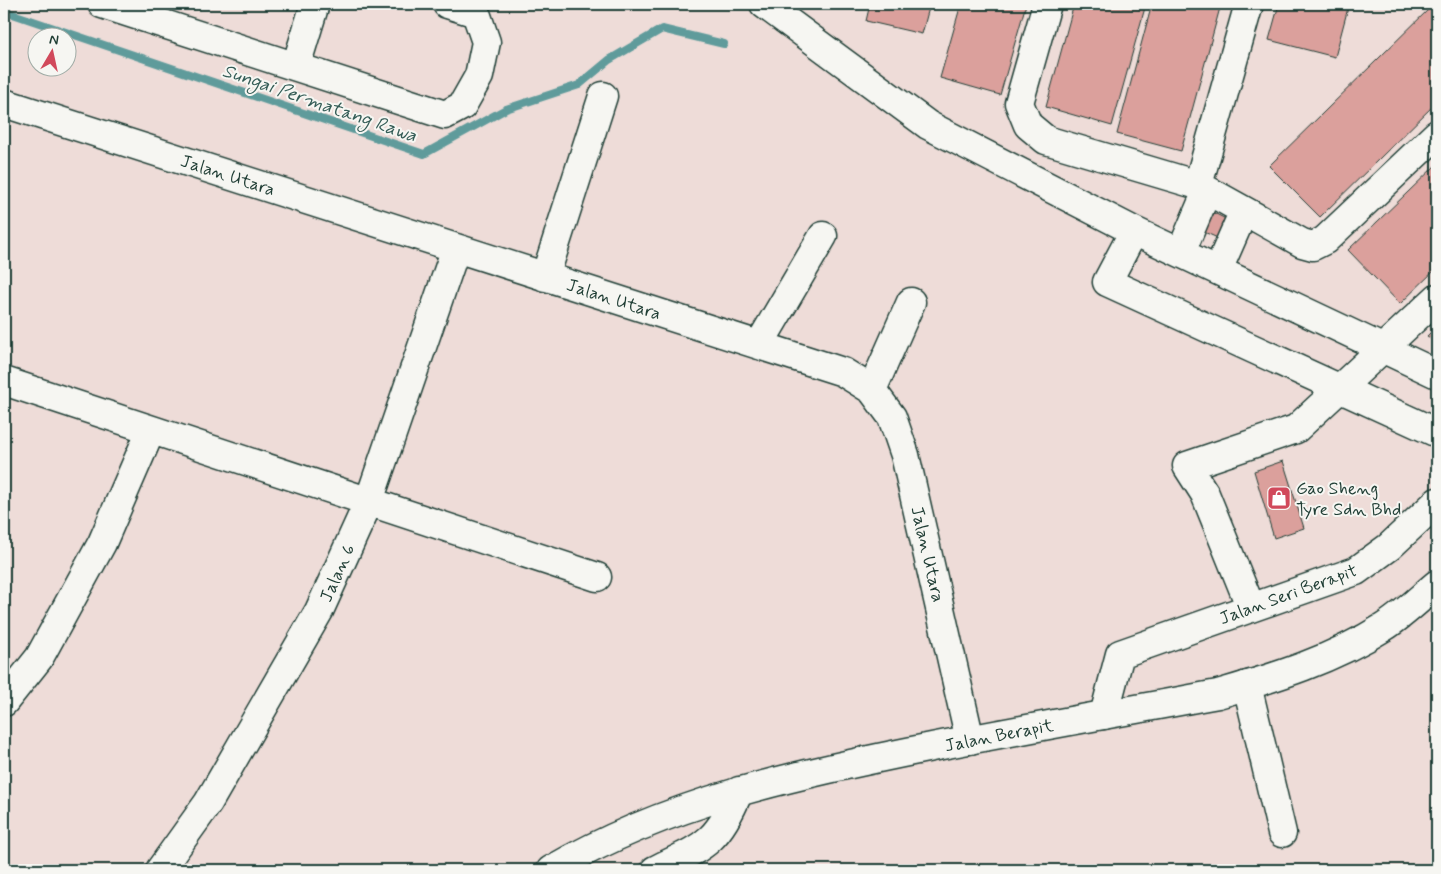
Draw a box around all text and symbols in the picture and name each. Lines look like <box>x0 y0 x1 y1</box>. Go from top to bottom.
north arrow <box>28 28 78 78</box>
text: N <box>48 31 60 50</box>
water label: Sungai Permatang Rawa <box>218 58 421 151</box>
street label: Jalan Utara <box>177 149 278 202</box>
street label: Jalan Utara <box>563 273 664 326</box>
place label: Gao Sheng Tyre Sdn Bhd <box>1296 477 1401 522</box>
shop icon: Gao Sheng Tyre Sdn Bhd <box>1266 485 1292 511</box>
street label: Jalan Utara <box>904 504 950 605</box>
street label: Jalan 6 <box>315 541 361 606</box>
street label: Jalan Seri Berapit <box>1216 559 1361 631</box>
street label: Jalan Berapit <box>943 714 1056 758</box>

